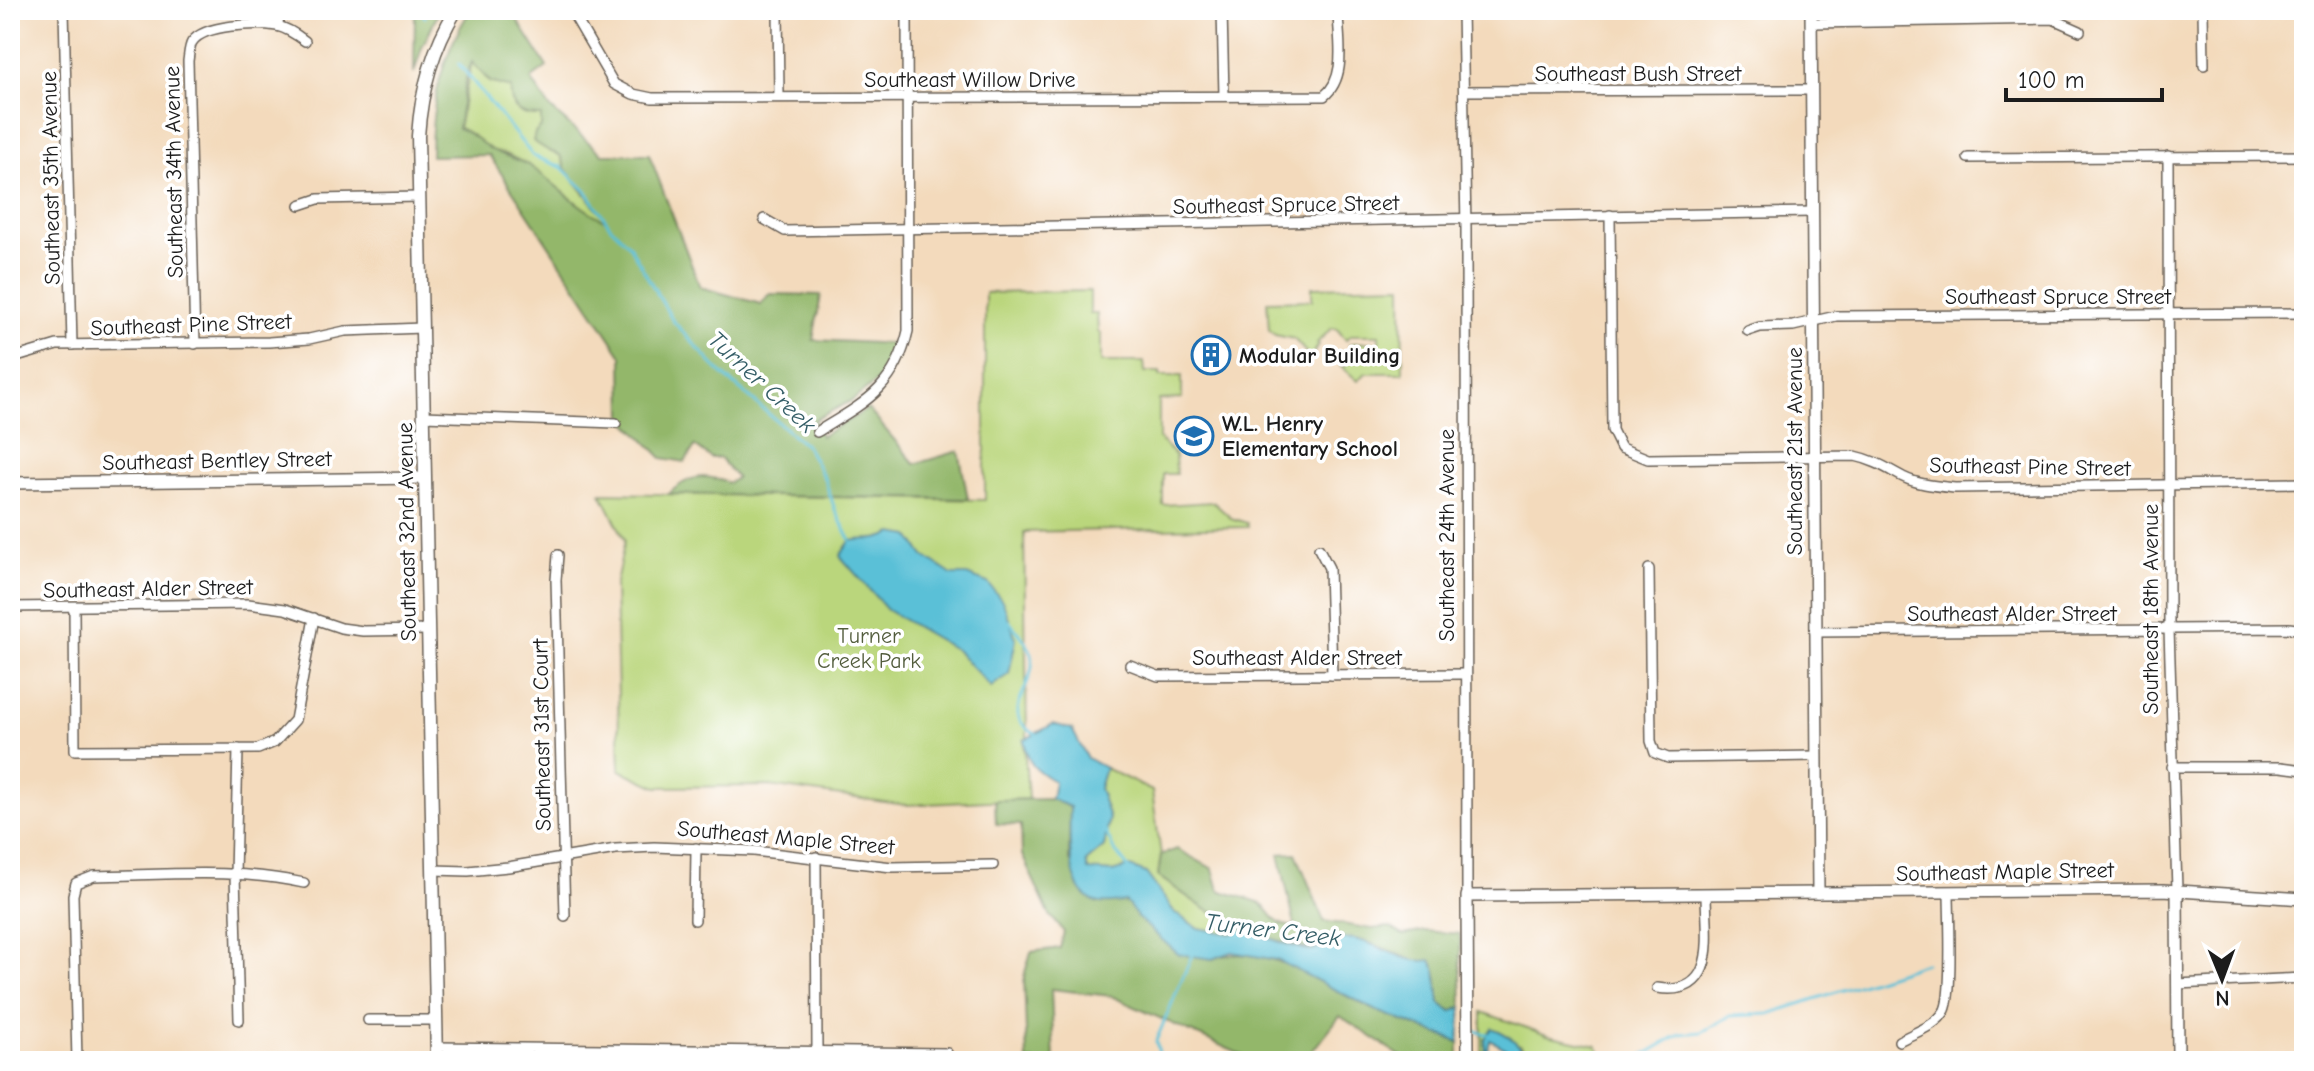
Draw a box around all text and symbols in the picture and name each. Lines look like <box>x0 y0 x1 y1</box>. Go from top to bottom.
scale bar <box>2006 52 2162 102</box>
street label: Southeast Bush Street <box>1535 61 1742 87</box>
street label: Southeast 34th Avenue <box>159 66 189 278</box>
text: 100 m <box>2018 66 2085 94</box>
street label: Southeast Willow Drive <box>864 67 1076 93</box>
street label: Southeast 35th Avenue <box>36 71 66 285</box>
street label: Southeast Spruce Street <box>1173 190 1400 220</box>
street label: Southeast Spruce Street <box>1945 284 2172 310</box>
street label: Southeast Pine Street <box>90 308 293 342</box>
water label: Turner Creek <box>702 325 822 439</box>
building icon: Modular Building <box>1190 334 1232 376</box>
place label: Modular Building <box>1239 343 1400 369</box>
street label: Southeast 21st Avenue <box>1782 347 1808 555</box>
place label: W.L. Henry Elementary School <box>1222 411 1398 462</box>
school or university icon: W.L. Henry Elementary School <box>1173 415 1215 457</box>
street label: Southeast 32nd Avenue <box>392 422 422 642</box>
street label: Southeast 24th Avenue <box>1434 429 1460 641</box>
street label: Southeast Bentley Street <box>102 446 333 476</box>
street label: Southeast Pine Street <box>1929 452 2132 482</box>
street label: Southeast 18th Avenue <box>2138 504 2164 714</box>
street label: Southeast Alder Street <box>43 574 254 604</box>
street label: Southeast Alder Street <box>1907 601 2118 627</box>
park label: Turner Creek Park <box>817 623 921 674</box>
street label: Southeast 31st Court <box>527 638 557 831</box>
street label: Southeast Alder Street <box>1192 645 1403 671</box>
street label: Southeast Maple Street <box>676 816 896 861</box>
street label: Southeast Maple Street <box>1896 857 2115 887</box>
water label: Turner Creek <box>1203 908 1343 952</box>
north arrow <box>2182 939 2262 1019</box>
text: N <box>2215 985 2230 1011</box>

